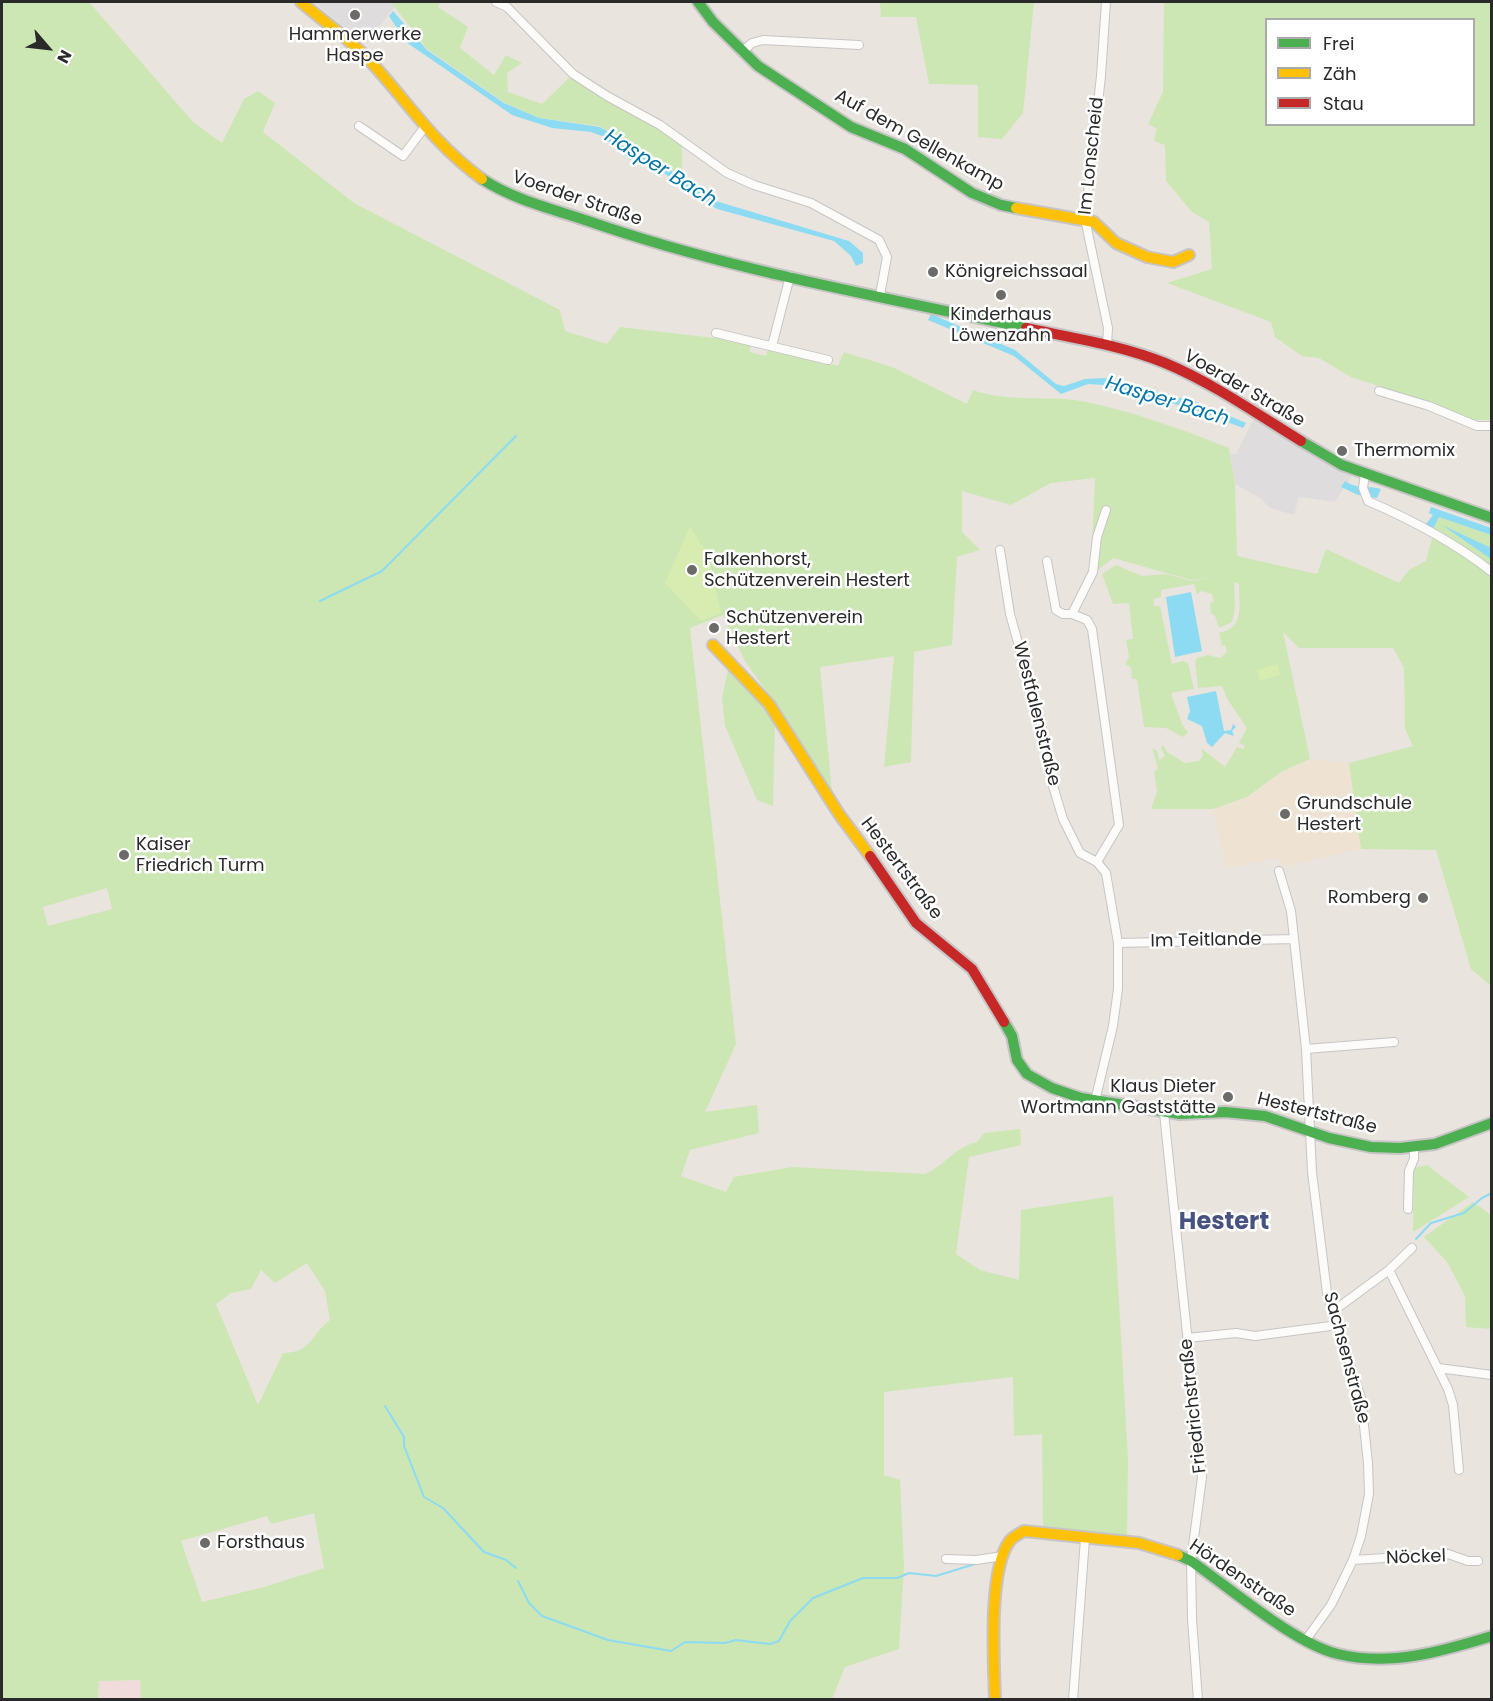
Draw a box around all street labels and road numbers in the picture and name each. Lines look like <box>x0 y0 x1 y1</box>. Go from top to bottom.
street label: Auf dem Gellenkamp <box>831 86 1007 196</box>
street label: Im Lonscheid <box>1075 96 1109 216</box>
street label: Voerder Straße <box>509 167 645 231</box>
street label: Voerder Straße <box>1180 346 1308 432</box>
street label: Westfalenstraße <box>1008 640 1064 788</box>
street label: Hestertstraße <box>856 814 946 924</box>
street label: Im Teitlande <box>1150 929 1262 953</box>
street label: Hestertstraße <box>1255 1089 1379 1139</box>
street label: Sachsenstraße <box>1318 1290 1374 1426</box>
street label: Friedrichstraße <box>1176 1338 1212 1474</box>
street label: Hördenstraße <box>1185 1535 1299 1623</box>
street label: Nöckel <box>1386 1546 1446 1570</box>

